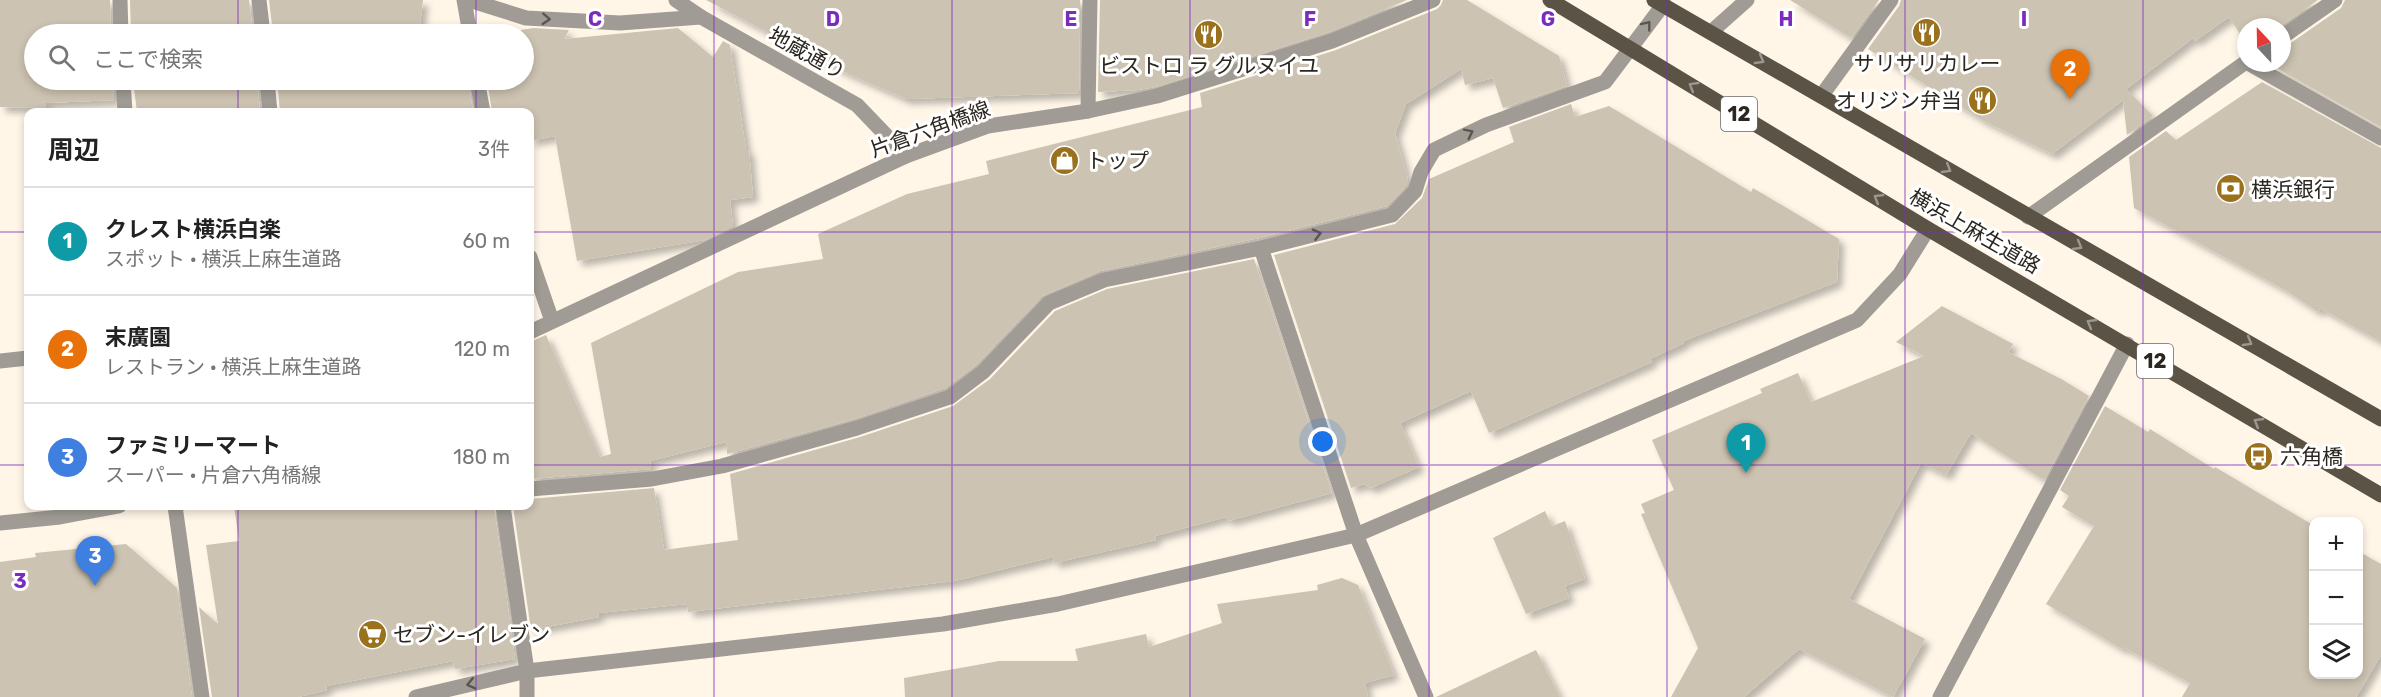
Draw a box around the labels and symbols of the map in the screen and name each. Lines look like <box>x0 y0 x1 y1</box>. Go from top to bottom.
text: C <box>588 7 602 31</box>
text: D <box>826 7 840 31</box>
text: E <box>1065 7 1077 31</box>
text: F <box>1304 7 1316 31</box>
text: G <box>1541 7 1555 31</box>
text: H <box>1779 7 1793 31</box>
text: I <box>2021 7 2027 31</box>
one-way arrow <box>541 12 550 25</box>
restaurant icon: サリサリカレー <box>1911 16 1943 48</box>
restaurant icon: ビストロ ラ グルヌイユ <box>1193 18 1225 50</box>
north arrow <box>2237 18 2291 72</box>
one-way arrow <box>1639 20 1650 31</box>
street label: 地蔵通り <box>764 22 850 84</box>
pin: 2 <box>2050 50 2090 99</box>
place label: サリサリカレー <box>1854 51 2001 76</box>
place label: ビストロ ラ グルヌイユ <box>1099 53 1319 78</box>
one-way arrow <box>1754 53 1764 64</box>
one-way arrow <box>1689 82 1699 94</box>
restaurant icon: オリジン弁当 <box>1967 84 1999 116</box>
place label: オリジン弁当 <box>1836 88 1962 113</box>
street label: 片倉六角橋線 <box>867 96 993 162</box>
road number: 12 <box>1721 97 1757 131</box>
one-way arrow <box>1463 128 1474 140</box>
shop icon: トップ <box>1049 144 1081 176</box>
place label: トップ <box>1086 148 1149 173</box>
one-way arrow <box>1941 162 1951 173</box>
bank icon: 横浜銀行 <box>2214 173 2246 205</box>
place label: 横浜銀行 <box>2251 177 2335 202</box>
street label: 横浜上麻生道路 <box>1905 183 2045 279</box>
one-way arrow <box>1874 194 1884 206</box>
one-way arrow <box>1312 228 1322 241</box>
one-way arrow <box>2072 238 2083 250</box>
one-way arrow <box>2087 319 2097 330</box>
one-way arrow <box>2242 335 2252 347</box>
road number: 12 <box>2137 344 2173 378</box>
one-way arrow <box>2254 418 2265 429</box>
pin: 1 <box>1726 424 1766 473</box>
your location <box>1308 427 1337 456</box>
bus stop icon: 六角橋 <box>2243 440 2275 472</box>
place label: 六角橋 <box>2280 444 2343 469</box>
pin: 3 <box>76 536 115 586</box>
text: 3 <box>13 569 27 593</box>
supermarket icon: セブン-イレブン <box>356 618 388 650</box>
place label: セブン-イレブン <box>393 622 550 647</box>
one-way arrow <box>467 677 477 690</box>

